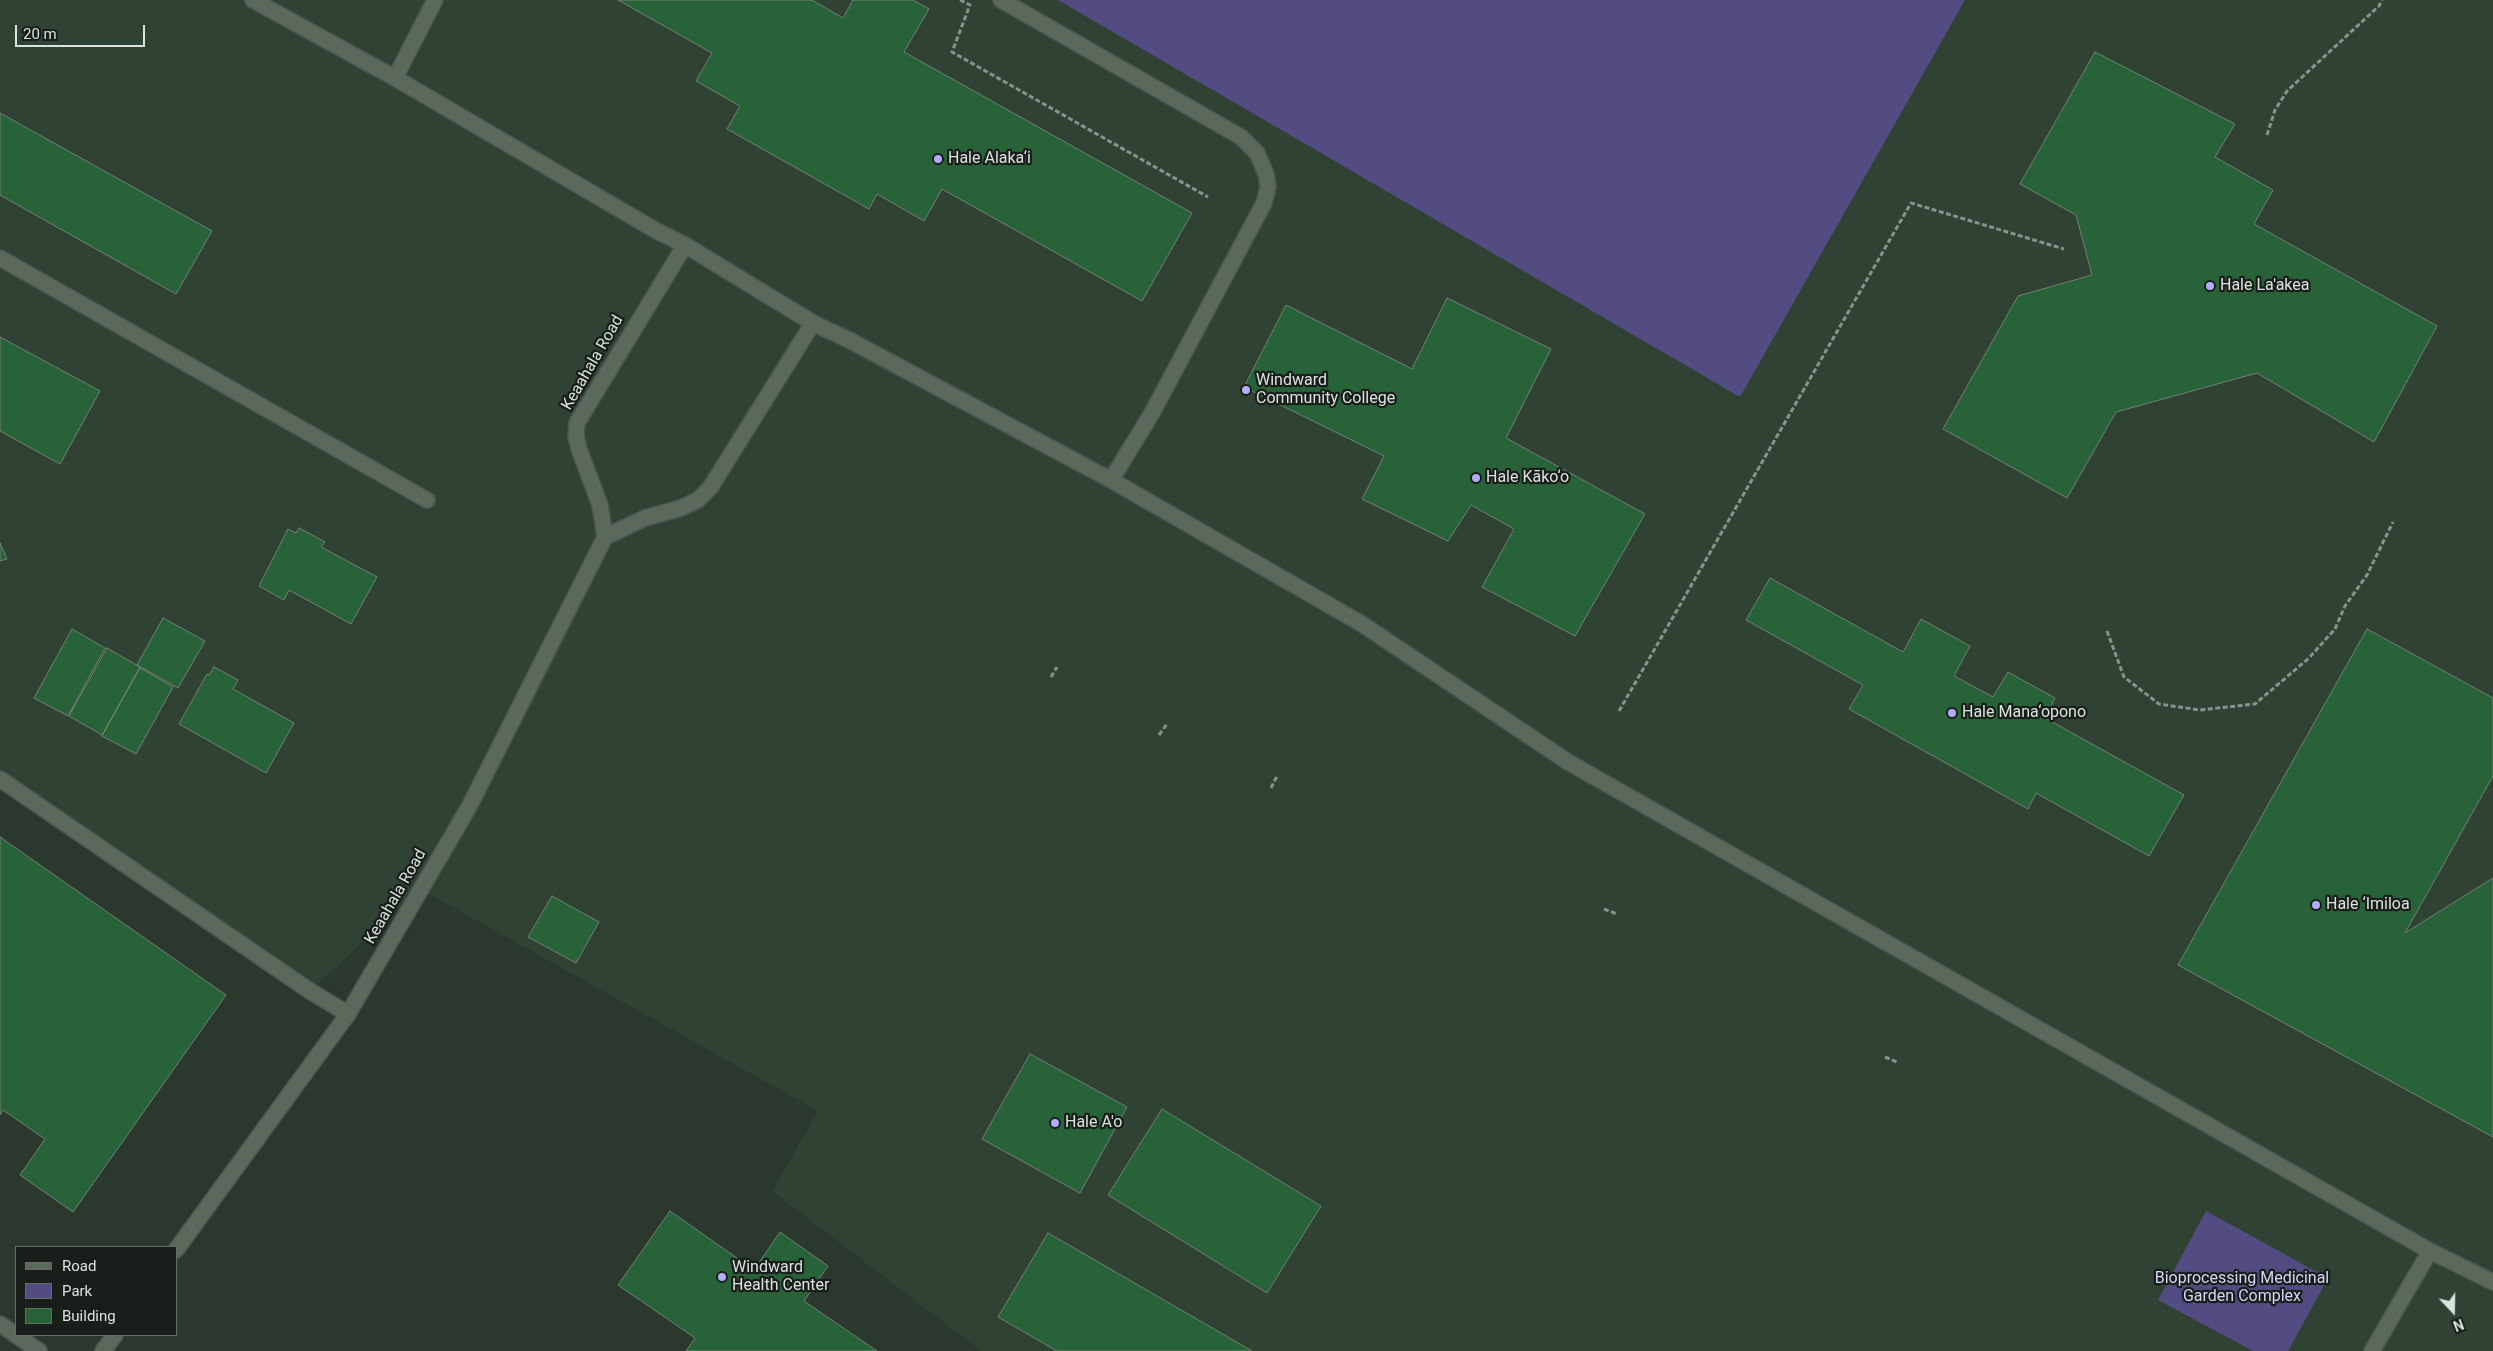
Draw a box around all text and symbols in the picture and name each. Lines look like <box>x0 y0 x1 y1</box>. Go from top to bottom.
scale bar <box>18 15 148 47</box>
text: 20 m <box>23 25 57 43</box>
place label: Hale Alaka‘i <box>948 149 1031 169</box>
marker: Hale Alaka‘i <box>932 153 944 165</box>
place label: Hale La'akea <box>2220 276 2310 296</box>
marker: Hale La'akea <box>2204 280 2216 292</box>
street label: Keaahala Road <box>558 312 628 414</box>
place label: Windward Community College <box>1256 371 1395 409</box>
marker: Windward Community College <box>1240 384 1252 396</box>
place label: Hale Kāko‘o <box>1486 468 1569 488</box>
marker: Hale Kāko‘o <box>1470 472 1482 484</box>
place label: Hale Mana‘opono <box>1962 703 2086 723</box>
marker: Hale Mana‘opono <box>1946 707 1958 719</box>
street label: Keaahala Road <box>361 846 431 948</box>
place label: Hale ‘Imiloa <box>2326 895 2410 915</box>
marker: Hale ‘Imiloa <box>2310 899 2322 911</box>
place label: Hale A'o <box>1065 1113 1122 1133</box>
marker: Hale A'o <box>1049 1117 1061 1129</box>
legend <box>15 1246 178 1336</box>
text: Road <box>62 1257 96 1275</box>
place label: Windward Health Center <box>732 1258 829 1296</box>
park label: Bioprocessing Medicinal Garden Complex <box>2155 1269 2329 1307</box>
marker: Windward Health Center <box>716 1271 728 1283</box>
text: Park <box>62 1282 92 1300</box>
north arrow <box>2428 1286 2478 1336</box>
text: Building <box>62 1307 116 1325</box>
text: N <box>2451 1316 2466 1334</box>

